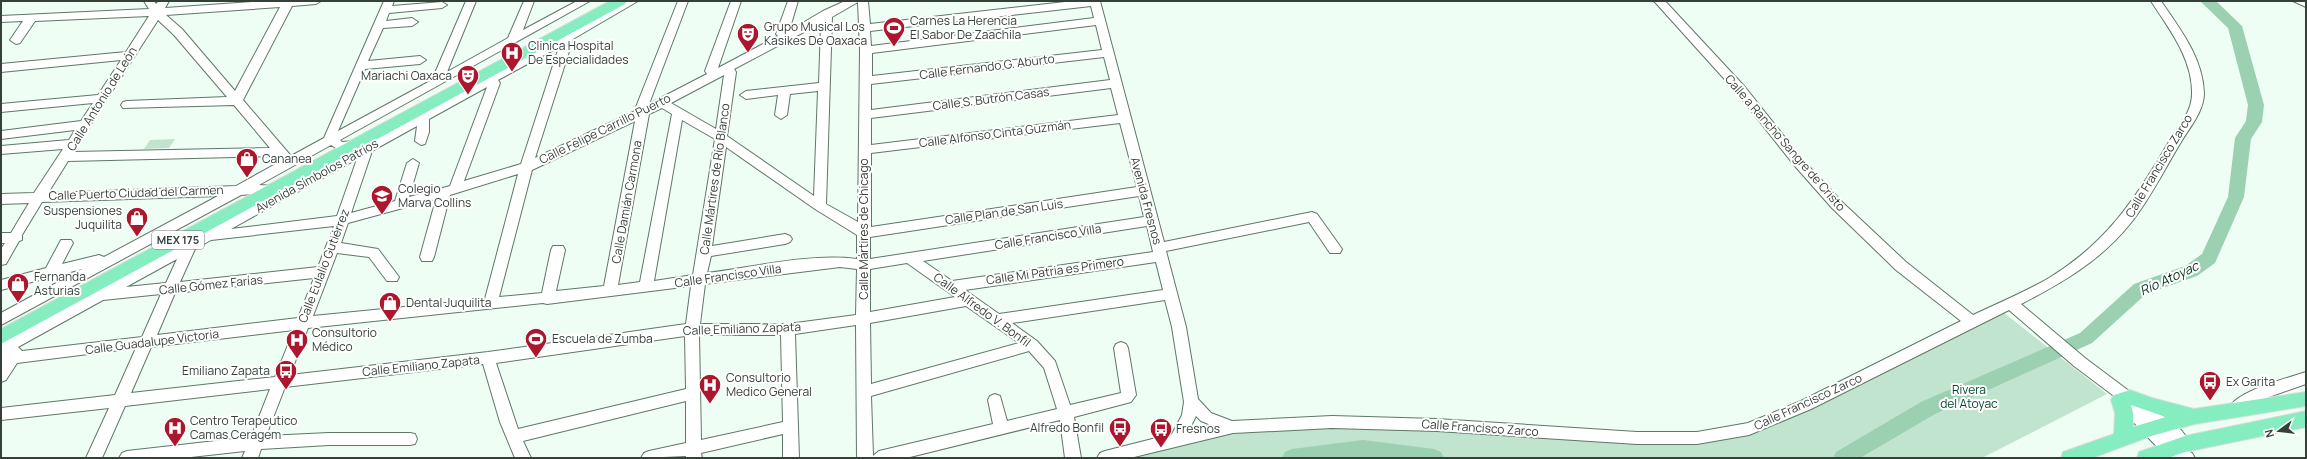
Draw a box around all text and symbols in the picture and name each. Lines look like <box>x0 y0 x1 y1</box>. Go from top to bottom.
place label: Carnes La Herencia El Sabor De Zaachila <box>910 12 1021 43</box>
sports icon: Carnes La Herencia El Sabor De Zaachila <box>881 15 907 48</box>
place label: Grupo Musical Los Kasikes De Oaxaca <box>764 18 867 49</box>
theatre icon: Grupo Musical Los Kasikes De Oaxaca <box>735 21 761 54</box>
place label: Clinica Hospital De Especialidades <box>528 37 628 68</box>
hospital icon: Clinica Hospital De Especialidades <box>499 40 525 73</box>
street label: Calle Antonio de León <box>63 43 141 154</box>
street label: Calle Fernando G. Aburto <box>918 50 1056 83</box>
theatre icon: Mariachi Oaxaca <box>455 63 481 96</box>
place label: Mariachi Oaxaca <box>361 67 452 84</box>
street label: Calle a Rancho Sangre de Cristo <box>1721 71 1850 215</box>
street label: Calle S. Butrón Casas <box>932 83 1050 114</box>
street label: Calle Felipe Carrillo Puerto <box>536 89 673 168</box>
street label: Calle Mártires de Río Blanco <box>695 102 734 256</box>
street label: Calle Francisco Zarco <box>2121 111 2196 220</box>
street label: Calle Alfonso Cinta Guzmán <box>918 116 1072 151</box>
street label: Avenida Símbolos Patrios <box>252 135 381 216</box>
street label: Calle Damián Carmona <box>607 139 646 265</box>
shop icon: Cananea <box>234 146 260 179</box>
place label: Cananea <box>262 150 312 167</box>
street label: Avenida Fresnos <box>1127 155 1166 246</box>
street label: Calle Mártires de Chicago <box>855 158 872 300</box>
place label: Colegio Marva Collins <box>398 180 471 211</box>
street label: Calle Puerto Ciudad del Carmen <box>48 181 224 204</box>
school or university icon: Colegio Marva Collins <box>369 183 395 216</box>
street label: Calle Plan de San Luis <box>944 195 1064 228</box>
place label: Suspensiones Juquilita <box>44 202 122 233</box>
shop icon: Suspensiones Juquilita <box>124 205 150 238</box>
street label: Calle Eulalio Gutiérrez <box>294 206 353 325</box>
street label: Calle Francisco Villa <box>993 220 1102 253</box>
road number: MEX 175 <box>152 231 204 249</box>
street label: Calle Mi Patria es Primero <box>985 252 1125 289</box>
water label: Río Atoyac <box>2137 256 2203 299</box>
street label: Calle Francisco Villa <box>673 260 782 291</box>
place label: Fernanda Asturias <box>34 268 86 299</box>
street label: Calle Alfredo V. Bonfil <box>930 269 1034 351</box>
shop icon: Fernanda Asturias <box>5 271 31 304</box>
street label: Calle Gómez Farías <box>158 271 264 298</box>
shop icon: Dental Juquilita <box>377 290 403 323</box>
place label: Dental Juquilita <box>406 294 492 311</box>
street label: Calle Emiliano Zapata <box>683 318 801 339</box>
place label: Consultorio Médico <box>312 324 377 355</box>
street label: Calle Guadalupe Victoria <box>84 325 220 358</box>
sports icon: Escuela de Zumba <box>523 326 549 359</box>
hospital icon: Consultorio Médico <box>284 327 310 360</box>
place label: Escuela de Zumba <box>552 330 653 347</box>
street label: Calle Emiliano Zapata <box>361 351 481 380</box>
bus stop icon: Emiliano Zapata <box>273 358 299 391</box>
place label: Emiliano Zapata <box>182 362 270 379</box>
place label: Consultorio Medico General <box>726 369 812 400</box>
street label: Calle Francisco Zarco <box>1751 369 1865 434</box>
bus stop icon: Ex Garita <box>2197 369 2223 402</box>
hospital icon: Consultorio Medico General <box>697 372 723 405</box>
place label: Ex Garita <box>2226 373 2275 390</box>
park label: Rivera del Atoyac <box>1940 381 1998 412</box>
north arrow <box>2259 411 2299 451</box>
place label: Centro Terapeutico Camas Ceragem <box>190 412 297 443</box>
hospital icon: Centro Terapeutico Camas Ceragem <box>162 415 188 448</box>
bus stop icon: Alfredo Bonfil <box>1107 415 1133 448</box>
street label: Calle Francisco Zarco <box>1421 415 1539 440</box>
bus stop icon: Fresnos <box>1148 416 1174 449</box>
place label: Alfredo Bonfil <box>1030 419 1104 436</box>
place label: Fresnos <box>1176 420 1220 437</box>
text: N <box>2261 428 2277 439</box>

